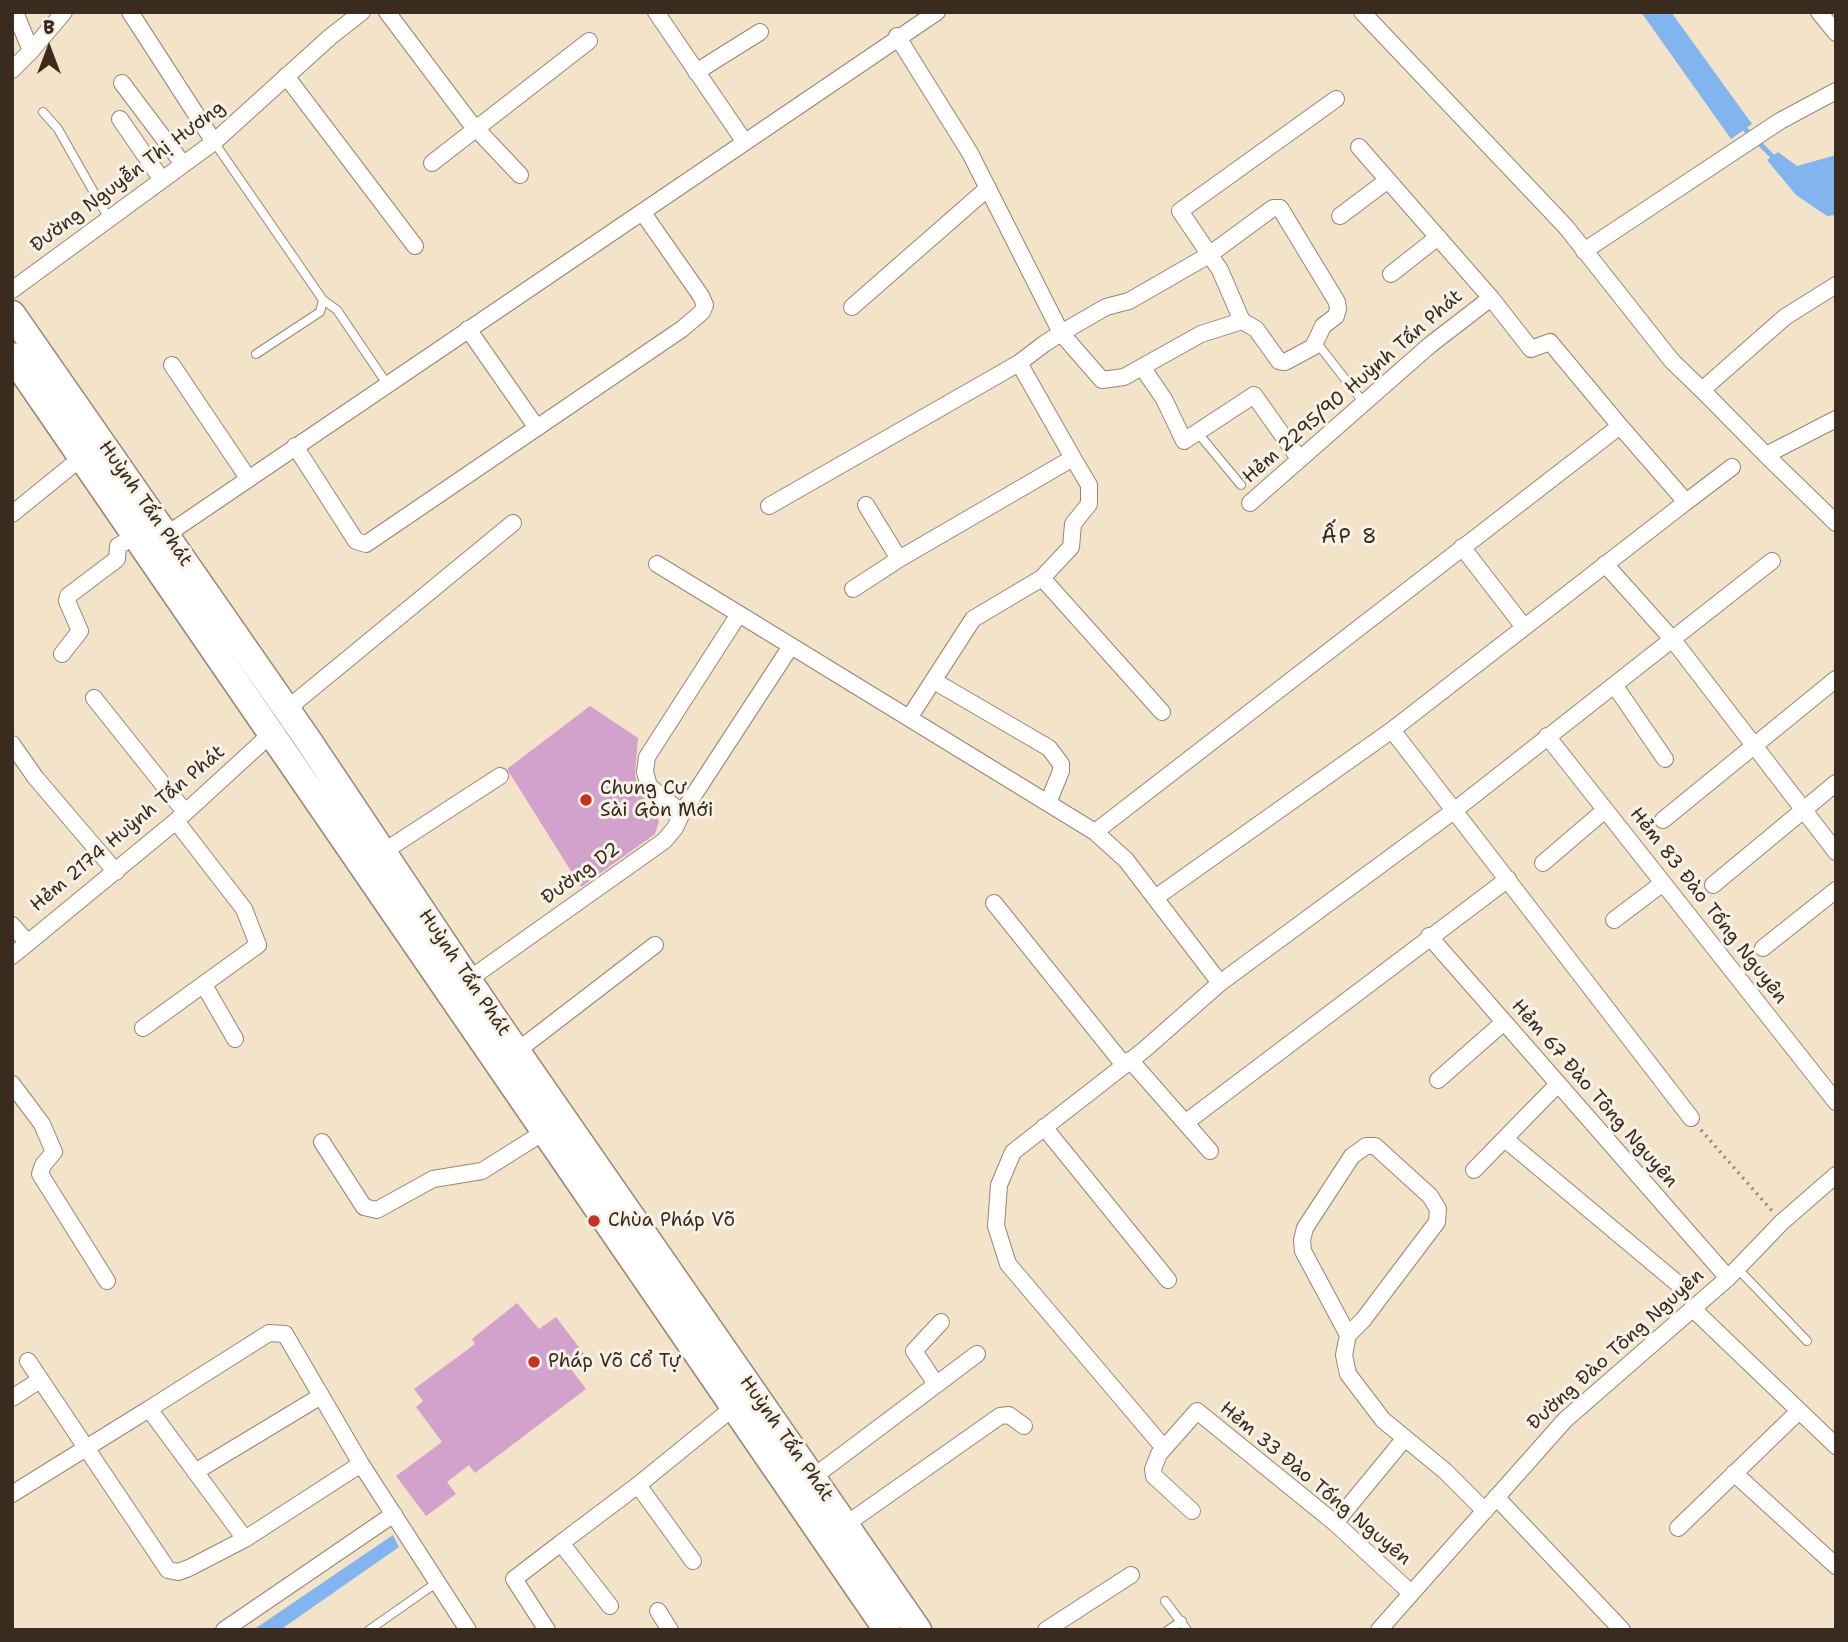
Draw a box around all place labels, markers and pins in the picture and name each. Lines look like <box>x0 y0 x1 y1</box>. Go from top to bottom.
place label: Chung Cư Sài Gòn Mới <box>600 778 713 822</box>
marker: Chung Cư Sài Gòn Mới <box>578 792 594 808</box>
place label: Chùa Pháp Võ <box>608 1210 735 1232</box>
marker: Chùa Pháp Võ <box>586 1213 602 1229</box>
place label: Pháp Võ Cổ Tự <box>548 1351 681 1373</box>
marker: Pháp Võ Cổ Tự <box>526 1354 542 1370</box>

